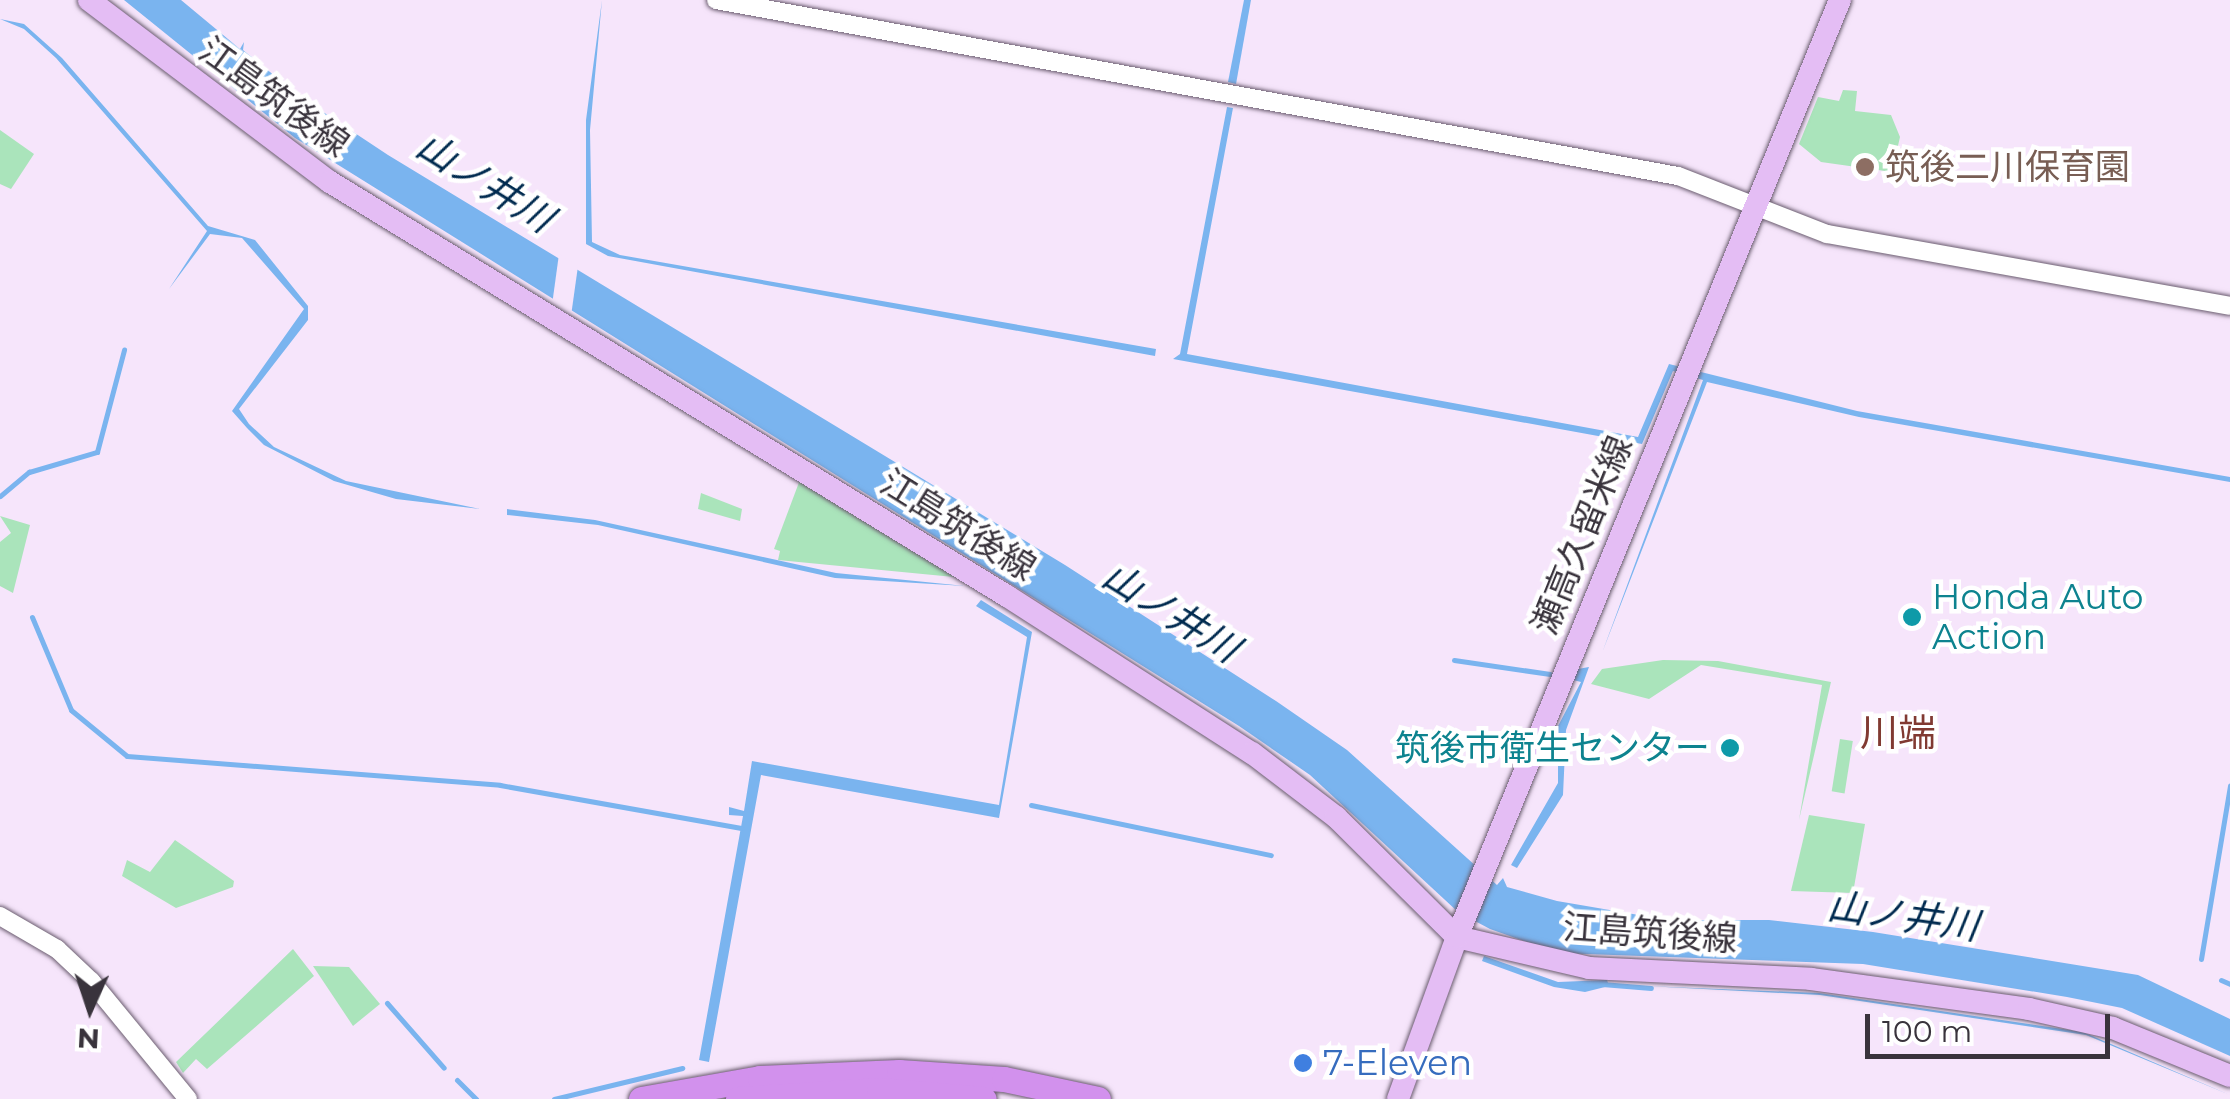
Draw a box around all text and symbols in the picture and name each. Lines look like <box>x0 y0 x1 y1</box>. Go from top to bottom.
street label: 江島筑後線 <box>191 29 357 165</box>
water label: 山ノ井川 <box>408 122 562 242</box>
place label: 筑後二川保育園 <box>1885 146 2130 188</box>
marker: 筑後二川保育園 <box>1854 156 1876 178</box>
street label: 瀬高久留米線 <box>1523 430 1641 640</box>
street label: 江島筑後線 <box>873 461 1043 589</box>
water label: 山ノ井川 <box>1094 552 1248 672</box>
place label: Honda Auto Action <box>1932 576 2143 658</box>
marker: Honda Auto Action <box>1901 606 1923 628</box>
district label: 川端 <box>1860 710 1936 756</box>
place label: 筑後市衛生センター <box>1395 727 1710 769</box>
marker: 筑後市衛生センター <box>1719 737 1741 759</box>
water label: 山ノ井川 <box>1825 883 1981 949</box>
street label: 江島筑後線 <box>1561 906 1739 960</box>
north arrow <box>40 959 140 1059</box>
scale bar <box>1870 994 2115 1056</box>
text: 100 m <box>1882 1013 1972 1050</box>
text: N <box>76 1021 101 1057</box>
place label: 7-Eleven <box>1323 1042 1472 1084</box>
marker: 7-Eleven <box>1292 1052 1314 1074</box>

